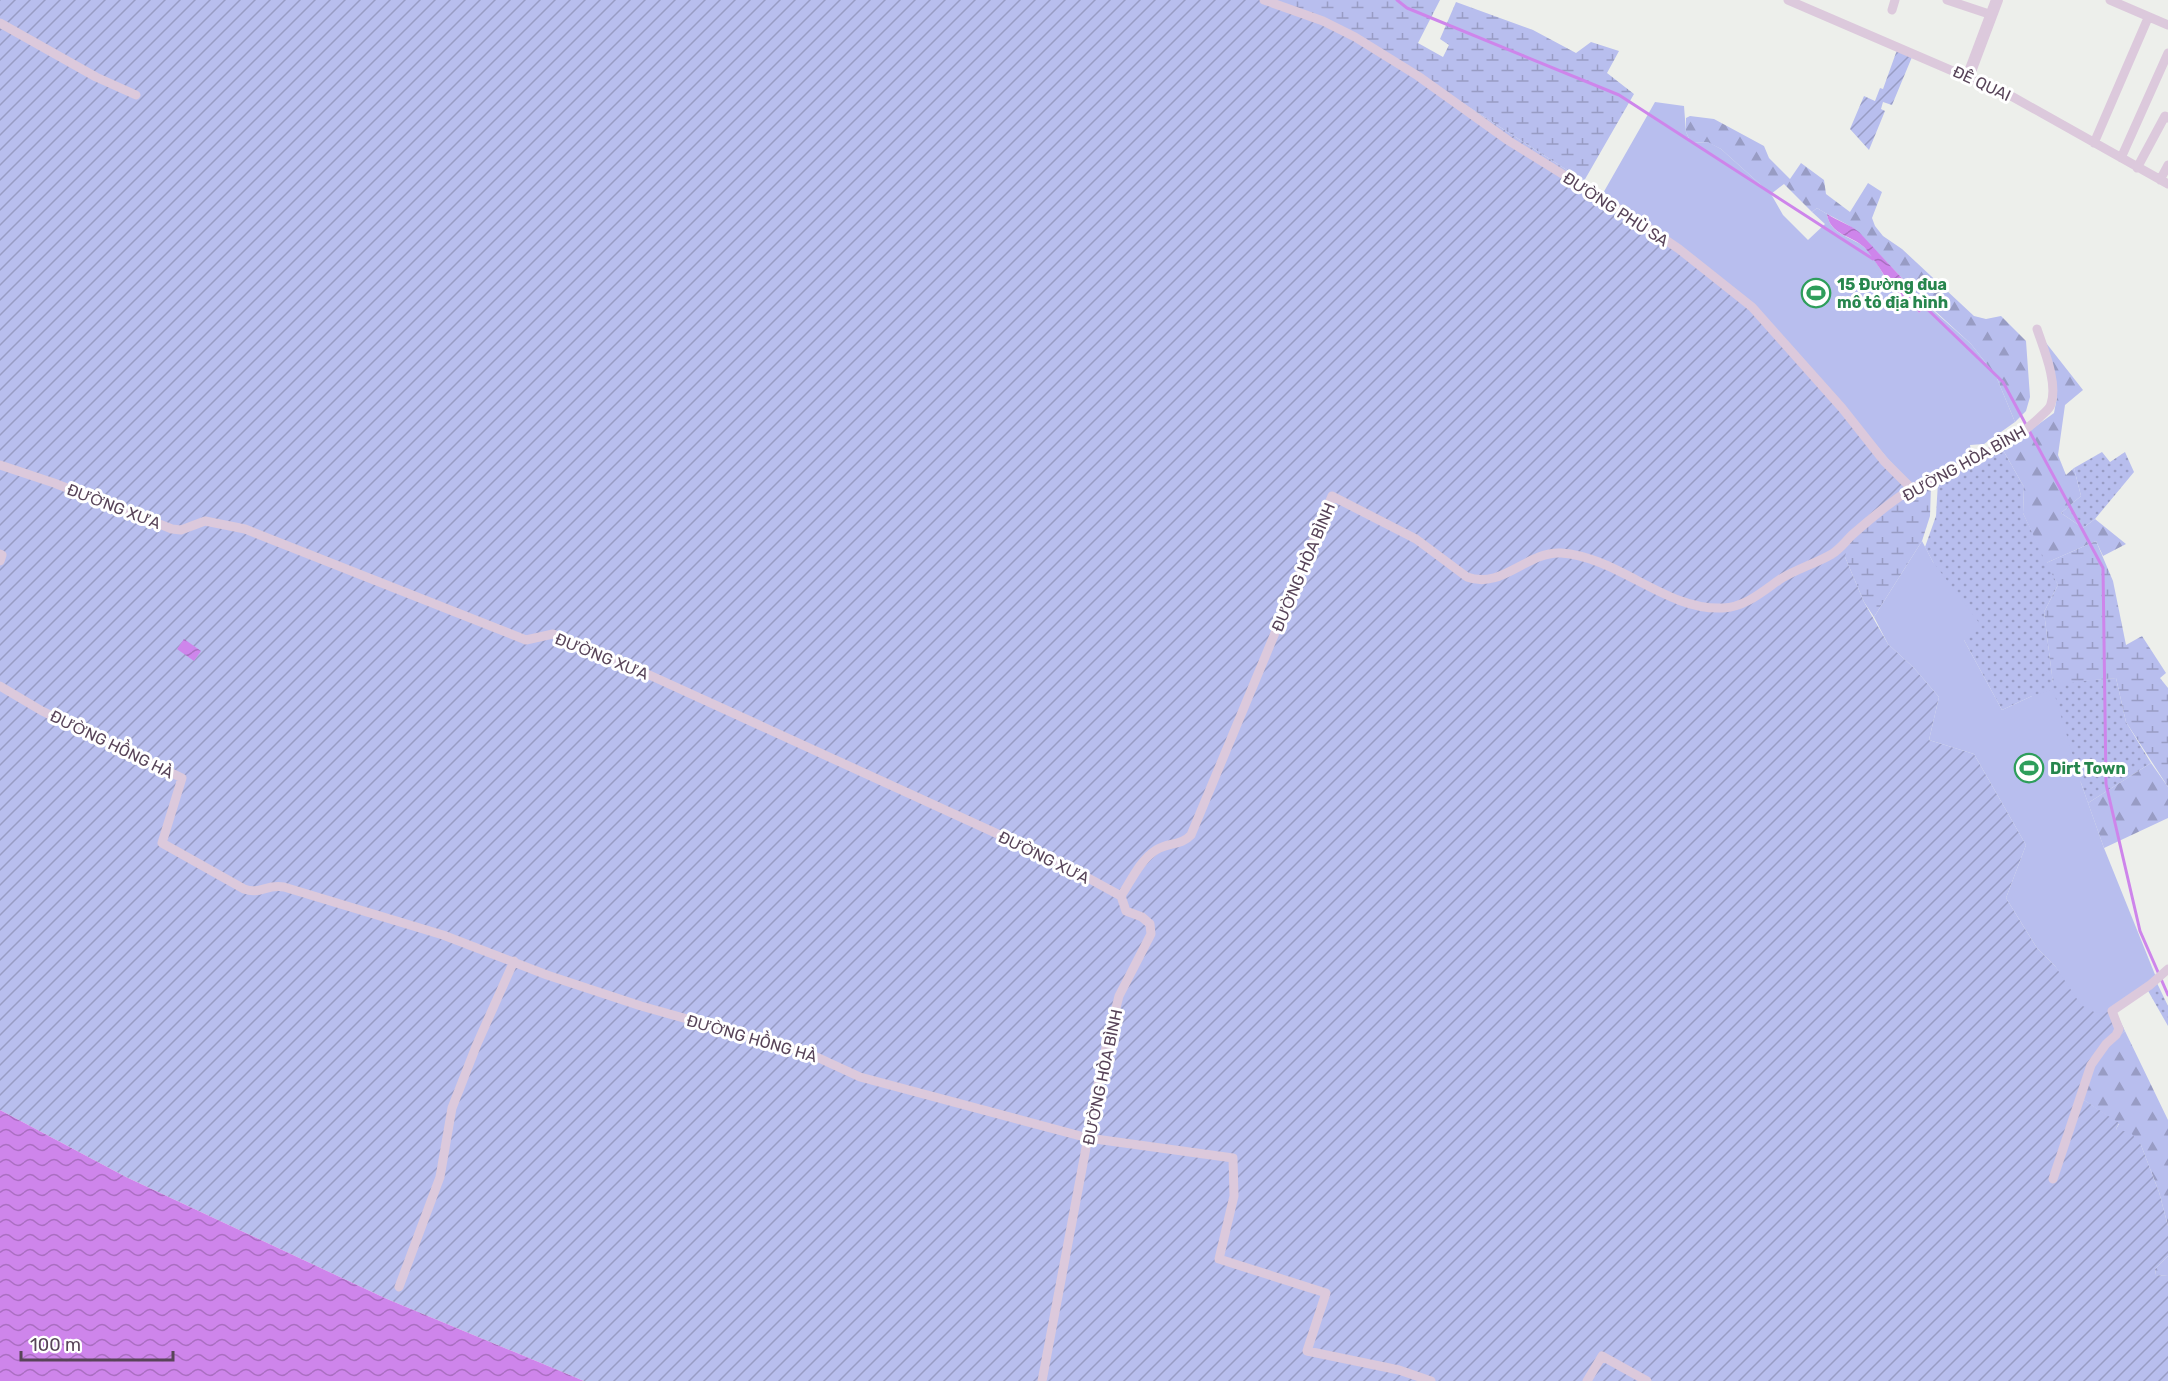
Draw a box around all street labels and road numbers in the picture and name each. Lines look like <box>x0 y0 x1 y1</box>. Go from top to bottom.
street label: ĐÊ QUAI <box>1950 62 2014 105</box>
street label: ĐƯỜNG PHÙ SA <box>1559 167 1673 251</box>
street label: ĐƯỜNG HÒA BÌNH <box>1899 421 2029 505</box>
street label: ĐƯỜNG XƯA <box>64 480 164 533</box>
street label: ĐƯỜNG HÒA BÌNH <box>1267 499 1339 635</box>
street label: ĐƯỜNG XƯA <box>552 629 652 684</box>
street label: ĐƯỜNG HỒNG HÀ <box>47 705 178 783</box>
street label: ĐƯỜNG XƯA <box>995 827 1093 888</box>
street label: ĐƯỜNG HÒA BÌNH <box>1078 1007 1126 1147</box>
street label: ĐƯỜNG HỒNG HÀ <box>684 1009 820 1066</box>

